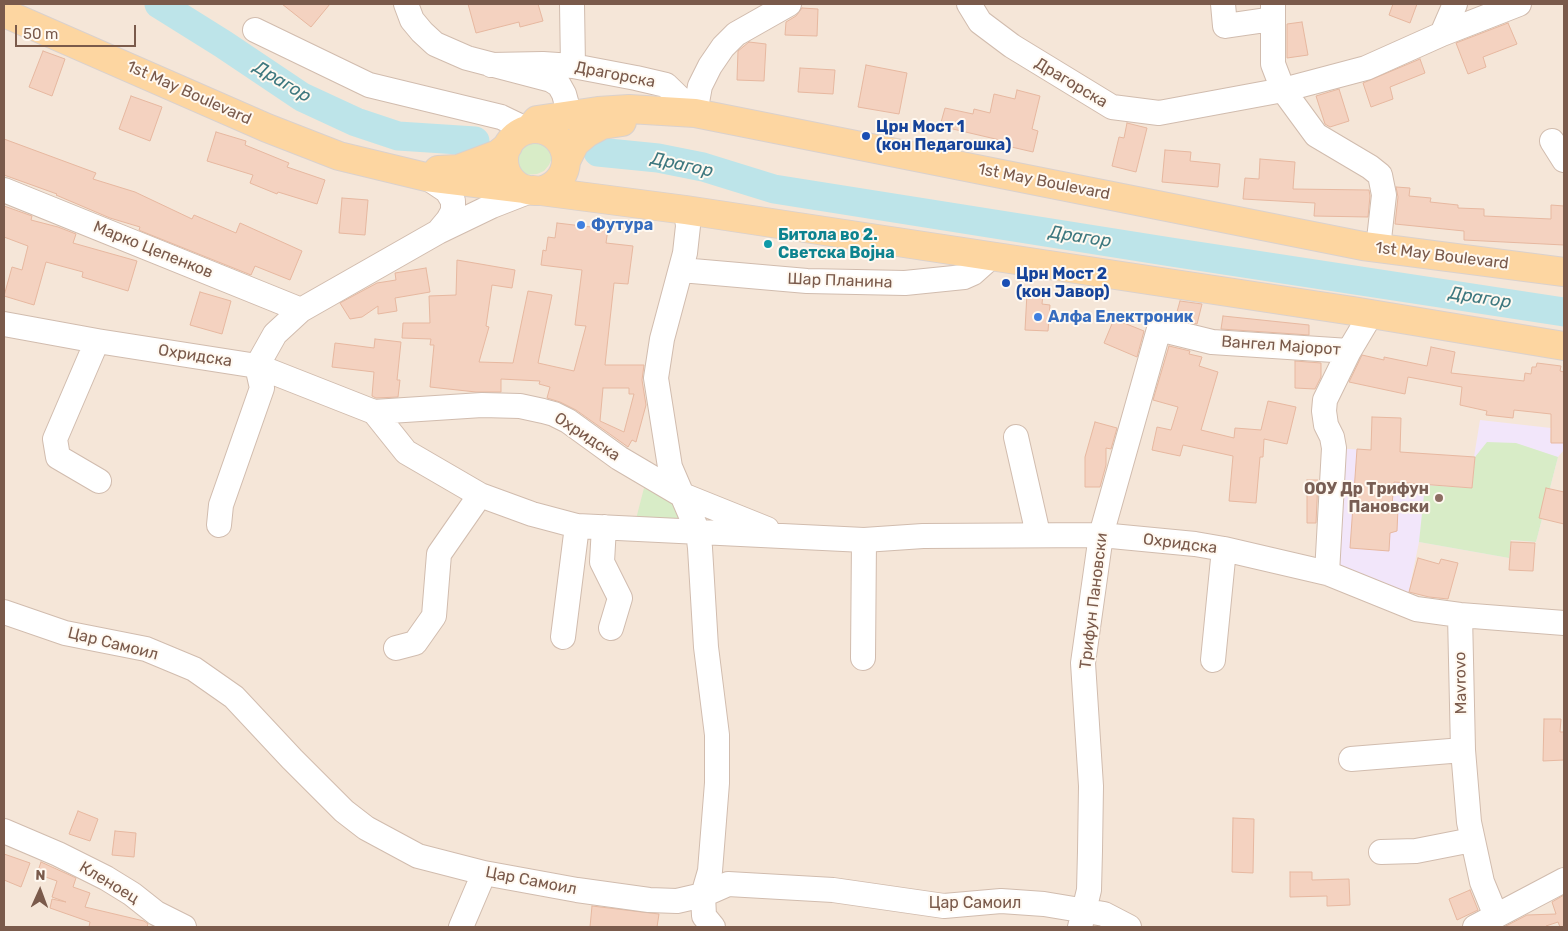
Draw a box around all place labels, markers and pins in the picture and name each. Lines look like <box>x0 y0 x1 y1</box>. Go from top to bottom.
place label: Црн Мост 1 (кон Педагошка) <box>876 117 1011 155</box>
marker: Црн Мост 1 (кон Педагошка) <box>860 130 872 142</box>
place label: Футура <box>591 215 653 235</box>
marker: Футура <box>575 219 587 231</box>
place label: Битола во 2. Светска Војна <box>778 225 895 263</box>
marker: Битола во 2. Светска Војна <box>762 238 774 250</box>
place label: Црн Мост 2 (кон Јавор) <box>1016 264 1110 302</box>
marker: Црн Мост 2 (кон Јавор) <box>1000 277 1012 289</box>
place label: Алфа Електроник <box>1048 307 1193 327</box>
marker: Алфа Електроник <box>1032 311 1044 323</box>
place label: ООУ Др Трифун Пановски <box>1304 479 1429 517</box>
marker: ООУ Др Трифун Пановски <box>1433 492 1445 504</box>

